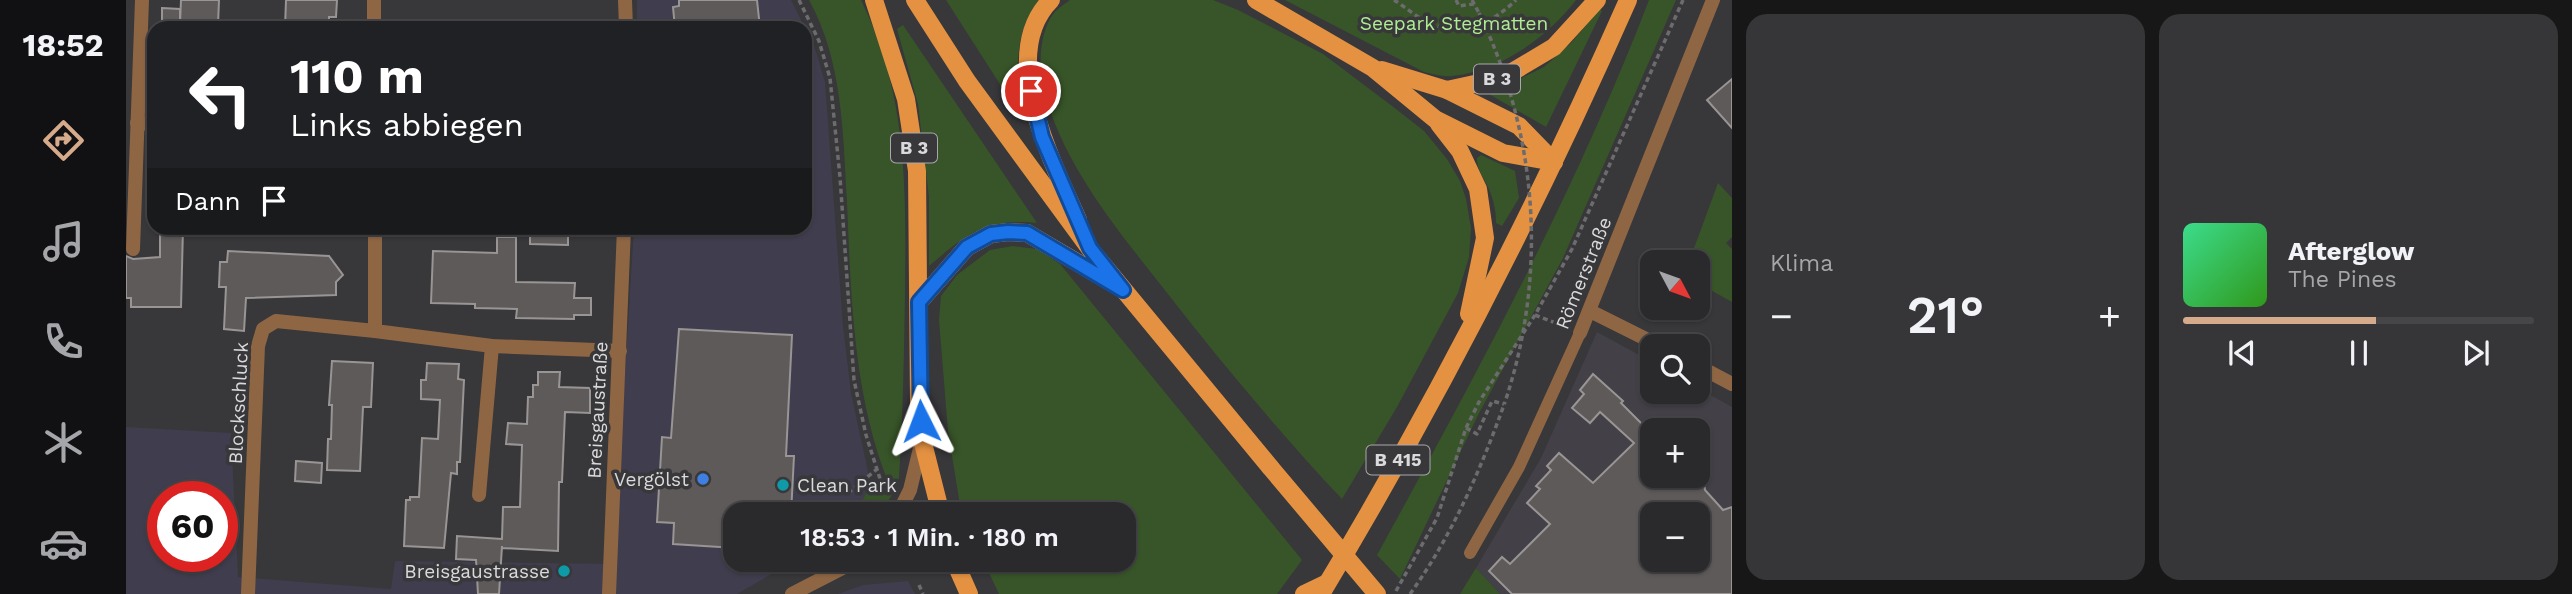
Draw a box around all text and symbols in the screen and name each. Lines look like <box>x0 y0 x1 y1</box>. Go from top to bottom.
park label: Seepark Stegmatten <box>1360 12 1548 35</box>
text: 18:52 <box>22 26 104 64</box>
text: 110 m <box>290 47 424 105</box>
icon: left <box>175 49 266 140</box>
pin <box>1001 61 1061 121</box>
road number: B 3 <box>1474 64 1520 94</box>
icon: arrive <box>1012 72 1050 110</box>
text: Links abbiegen <box>290 106 524 144</box>
icon: directions <box>39 116 88 165</box>
road number: B 3 <box>891 134 937 162</box>
icon: arrive <box>255 182 293 220</box>
text: Dann <box>175 186 241 216</box>
street label: Römerstraße <box>1551 214 1616 333</box>
icon: music <box>39 217 88 266</box>
text: Afterglow <box>2288 236 2414 266</box>
north arrow <box>1640 250 1710 320</box>
map controls <box>1640 250 1710 572</box>
text: Klima <box>1770 250 1833 277</box>
text: The Pines <box>2288 266 2397 293</box>
text: 21° <box>1907 285 1984 346</box>
text: − <box>1770 294 1793 338</box>
text: + <box>2098 294 2121 338</box>
icon: phone <box>39 317 88 366</box>
button: search <box>1640 334 1710 404</box>
icon: previous <box>2223 334 2261 372</box>
icon: pause <box>2340 334 2378 372</box>
icon: next <box>2457 334 2495 372</box>
street label: Blockschluck <box>224 341 253 465</box>
street label: Breisgaustraße <box>582 341 613 479</box>
position arrow <box>884 384 958 458</box>
icon: climate <box>39 418 88 467</box>
button: + <box>1640 418 1710 488</box>
road number: B 415 <box>1366 446 1430 474</box>
place label: Vergölst <box>614 468 689 491</box>
marker: Vergölst <box>695 471 711 487</box>
place label: Clean Park <box>797 474 897 497</box>
marker: Clean Park <box>775 477 791 493</box>
speed limit sign: 60 <box>147 481 238 572</box>
button: − <box>1640 502 1710 572</box>
icon: car <box>39 519 88 568</box>
text: 18:53 · 1 Min. · 180 m <box>800 522 1059 552</box>
place label: Breisgaustrasse <box>404 560 550 583</box>
marker: Breisgaustrasse <box>556 563 572 579</box>

